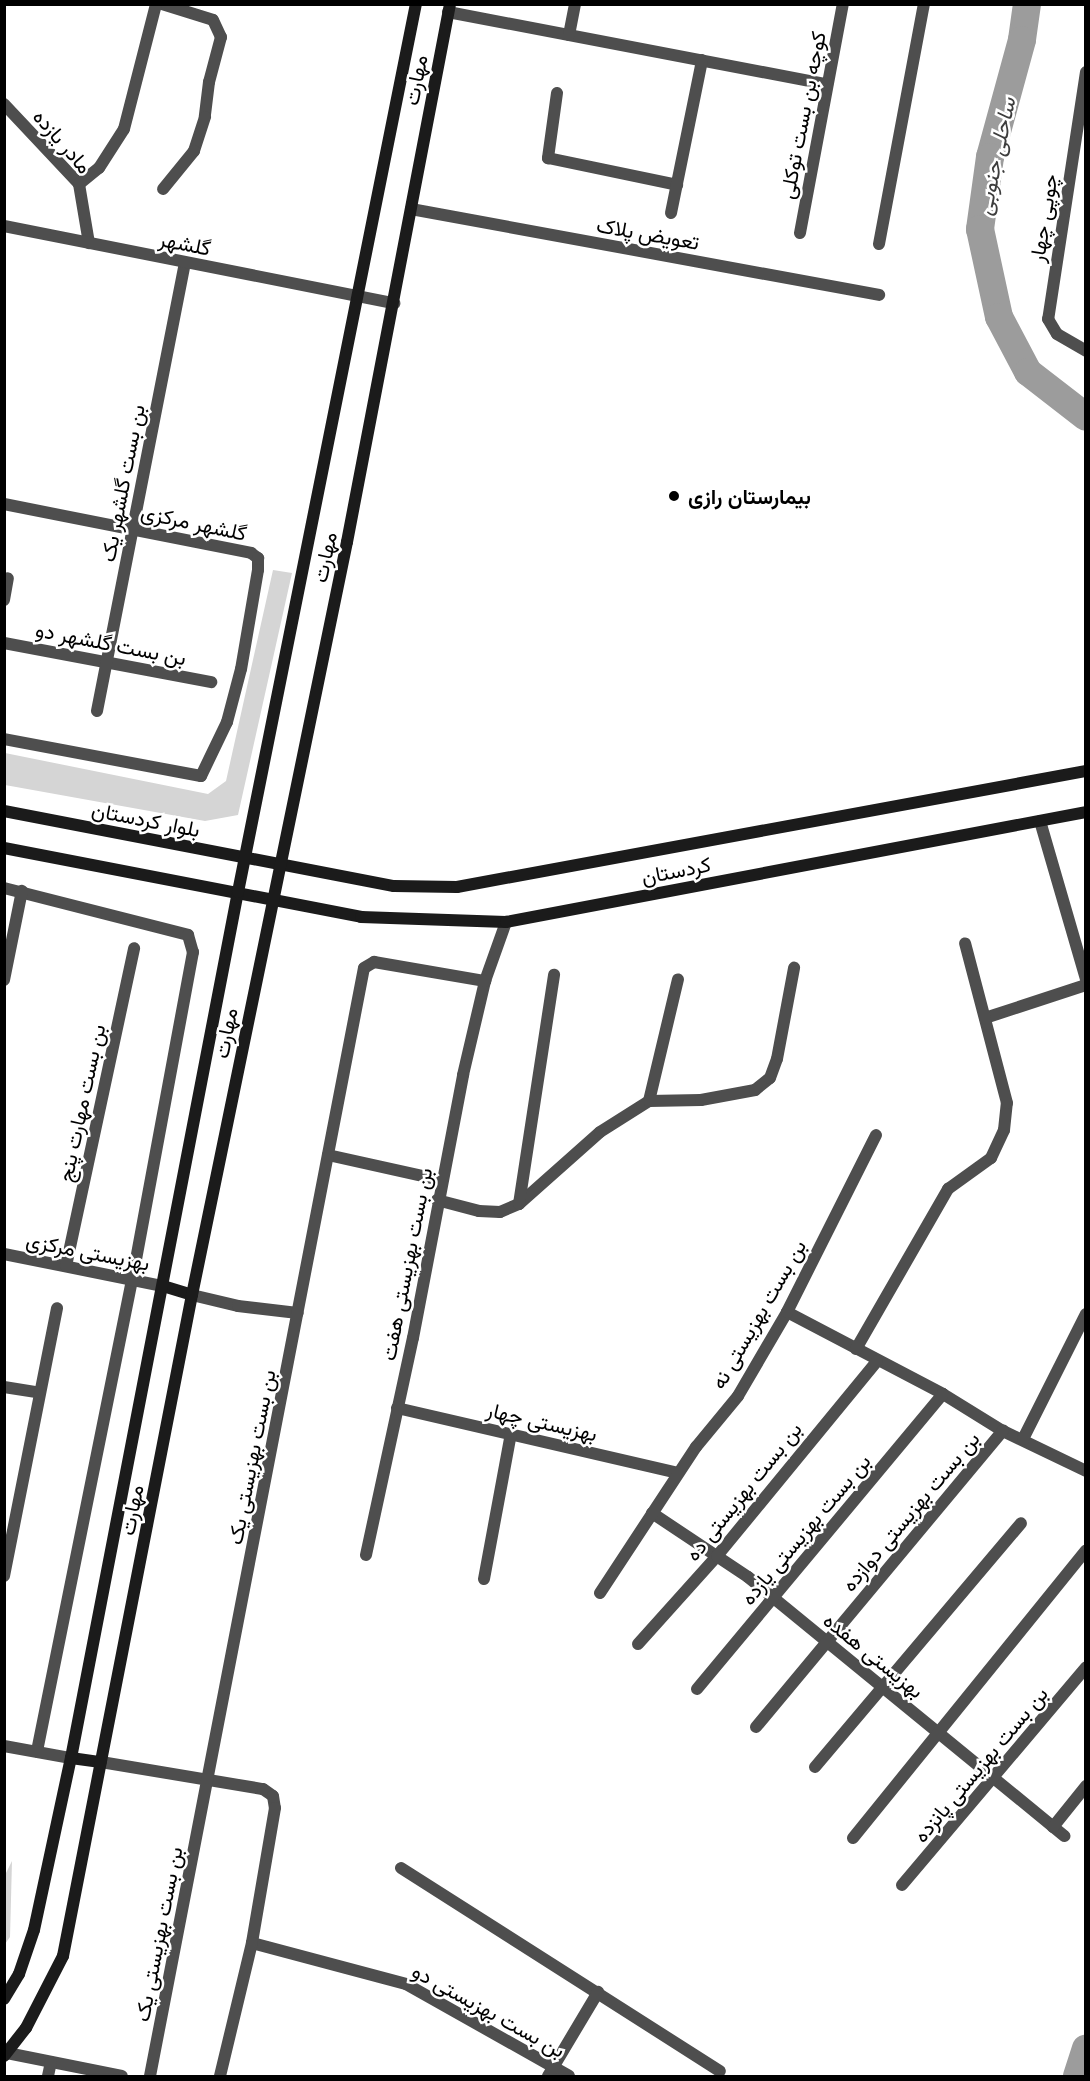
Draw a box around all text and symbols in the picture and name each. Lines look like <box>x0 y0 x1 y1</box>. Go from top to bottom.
street label: کوچه بن بست توکلی <box>773 29 831 201</box>
street label: مهارت <box>398 53 432 107</box>
water label: ساحلی جنوبی <box>970 95 1020 217</box>
street label: مادر یازده <box>28 104 98 178</box>
street label: چوپی چهار <box>1024 172 1062 264</box>
street label: تعویض پلاک <box>595 212 701 254</box>
street label: گلشهر <box>157 226 213 260</box>
street label: بن بست گلشهر یک <box>94 402 150 564</box>
place label: بیمارستان رازی <box>688 483 811 509</box>
marker: بیمارستان رازی <box>665 487 683 505</box>
street label: گلشهر مرکزی <box>139 499 249 545</box>
street label: مهارت <box>306 529 342 585</box>
street label: بن بست گلشهر دو <box>34 616 188 670</box>
street label: بلوار کردستان <box>90 796 202 842</box>
street label: کردستان <box>639 851 713 889</box>
street label: مهارت <box>208 1006 242 1060</box>
street label: بن بست مهارت پنج <box>52 1022 110 1184</box>
street label: بن بست بهزیستی هفت <box>375 1165 437 1363</box>
street label: بهزیستی مرکزی <box>24 1227 152 1275</box>
street label: بن بست بهزیستی نه <box>705 1235 811 1393</box>
street label: بن بست بهزیستی یک <box>222 1367 280 1547</box>
street label: بهزیستی چهار <box>484 1396 600 1446</box>
street label: بن بست بهزیستی ده <box>679 1417 807 1565</box>
street label: بن بست بهزیستی دوازده <box>836 1426 984 1596</box>
street label: بن بست بهزیستی یازده <box>735 1449 875 1609</box>
street label: مهارت <box>114 1483 148 1537</box>
street label: بهزیستی هفده <box>819 1607 929 1703</box>
street label: بن بست بهزیستی پانزده <box>907 1681 1053 1847</box>
street label: بن بست بهزیستی یک <box>129 1844 187 2024</box>
street label: بن بست بهزیستی دو <box>408 1958 570 2062</box>

